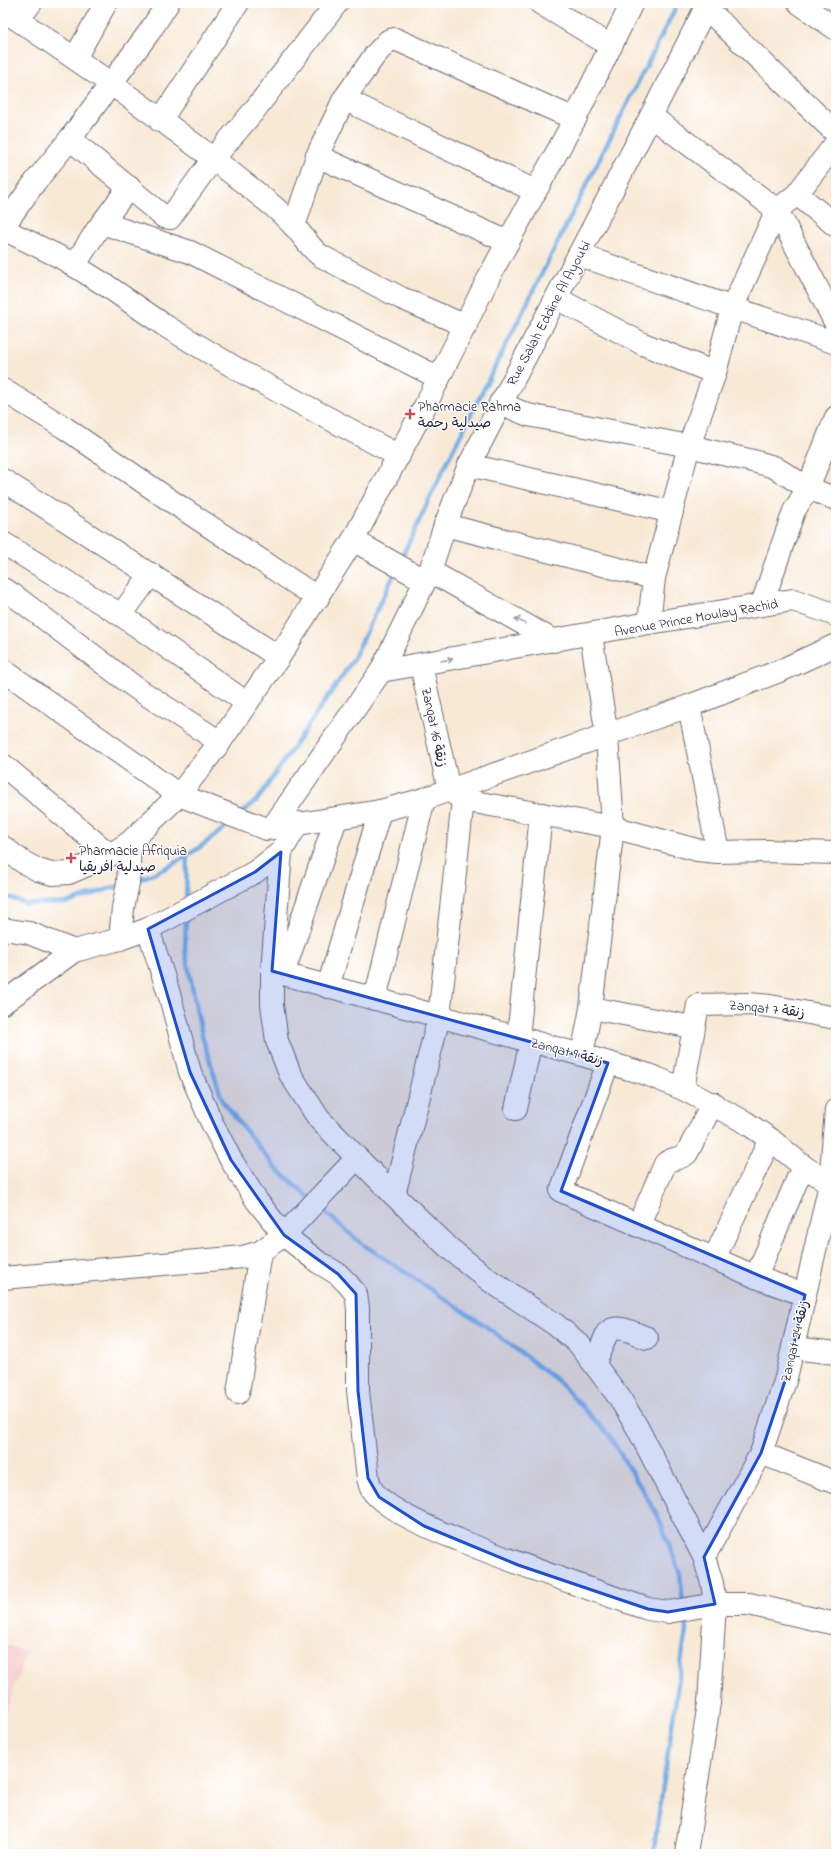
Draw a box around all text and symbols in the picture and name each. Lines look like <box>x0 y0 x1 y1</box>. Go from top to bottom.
street label: Rue Salah Eddine Al Ayoubi <box>502 237 597 391</box>
place label: Pharmacie Rahma صيدلية رحمة <box>418 397 521 434</box>
marker: Pharmacie Rahma صيدلية رحمة <box>405 409 415 419</box>
street label: Avenue Prince Moulay Rachid <box>613 594 780 644</box>
one-way arrow <box>514 617 526 625</box>
one-way arrow <box>440 656 453 664</box>
street label: Zanqat 16 زنقة <box>415 685 452 769</box>
place label: Pharmacie Afriquia صيدلية افريقيا <box>79 841 187 878</box>
marker: Pharmacie Afriquia صيدلية افريقيا <box>66 853 76 863</box>
street label: Zanqat 7 زنقة <box>728 995 806 1024</box>
street label: Zanqat 9 زنقة <box>528 1033 605 1072</box>
street label: Zanqat 24 زنقة <box>776 1298 815 1384</box>

